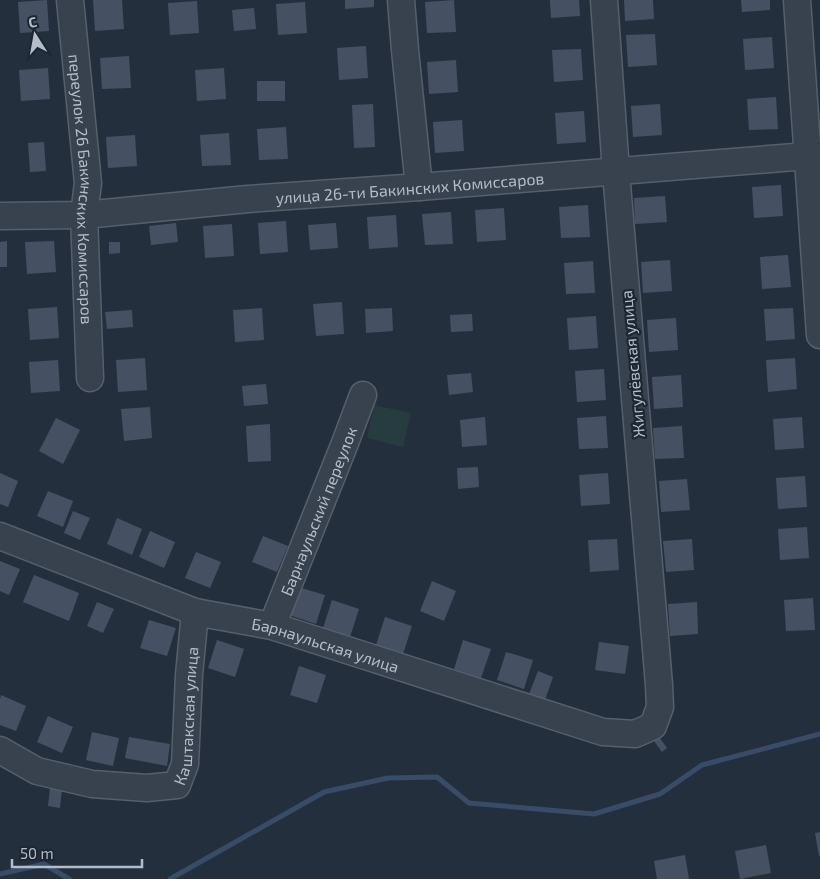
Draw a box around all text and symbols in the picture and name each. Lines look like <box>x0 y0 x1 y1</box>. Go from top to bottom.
north arrow <box>10 10 60 60</box>
text: С <box>27 13 38 31</box>
street label: переулок 26 Бакинских Комиссаров <box>66 53 98 325</box>
street label: улица 26-ти Бакинских Комиссаров <box>275 168 545 208</box>
street label: Жигулёвская улица <box>616 289 649 439</box>
street label: Барнаульский переулок <box>276 423 360 598</box>
street label: Барнаульская улица <box>250 613 402 676</box>
street label: Каштакская улица <box>169 646 201 787</box>
scale bar <box>12 836 142 868</box>
text: 50 m <box>20 844 54 862</box>

